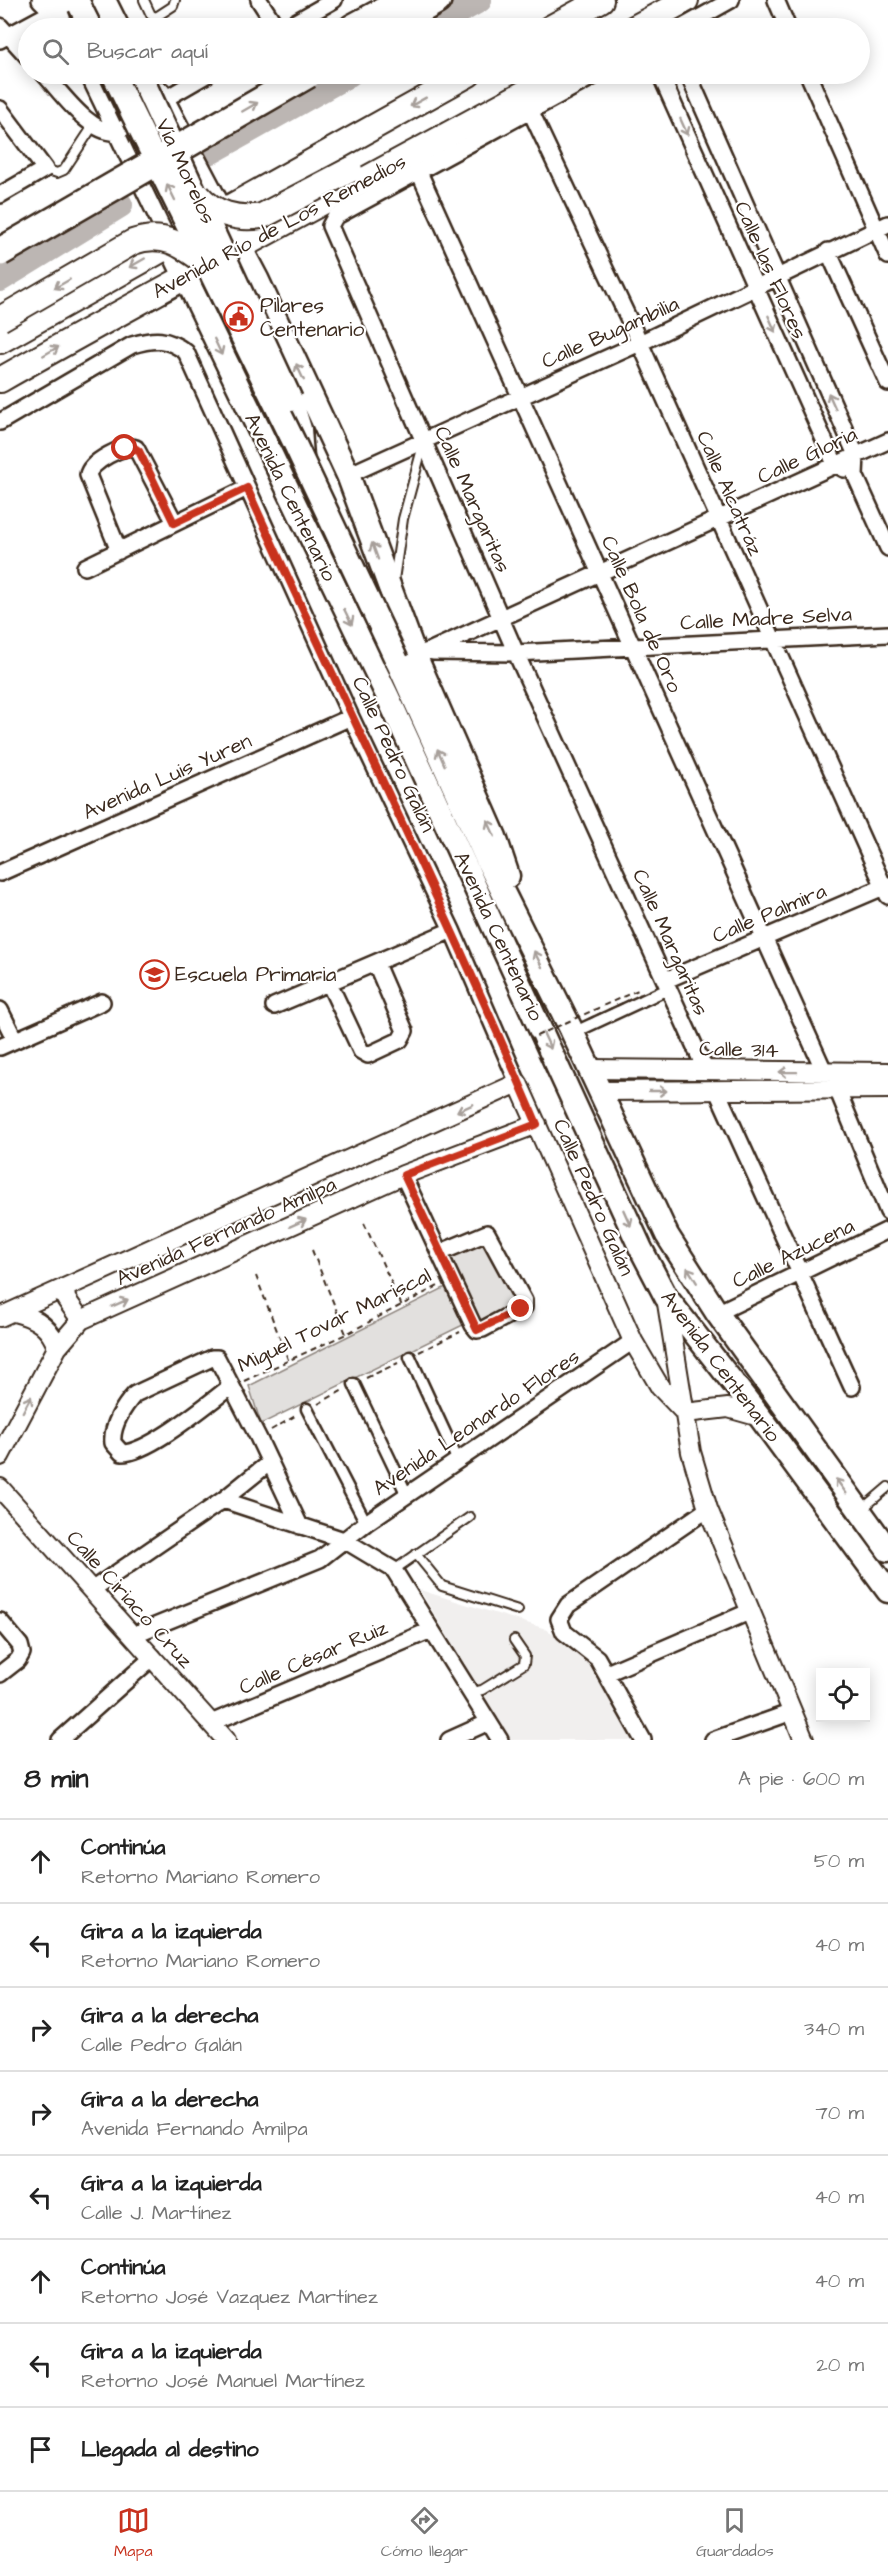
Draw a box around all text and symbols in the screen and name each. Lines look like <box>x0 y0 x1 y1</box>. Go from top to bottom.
search box <box>18 18 870 84</box>
icon: search <box>39 35 72 68</box>
text: Buscar aquí <box>87 36 208 67</box>
one-way arrow <box>410 96 427 108</box>
one-way arrow <box>241 100 258 112</box>
street label: Vía Morelos <box>148 114 223 229</box>
one-way arrow <box>679 117 690 136</box>
street label: Avenida Río de Los Remedios <box>147 147 411 306</box>
one-way arrow <box>164 183 176 201</box>
street label: Calle las Flores <box>727 197 814 344</box>
one-way arrow <box>129 258 146 270</box>
one-way arrow <box>54 278 71 290</box>
street label: Calle Bugambilia <box>537 289 685 378</box>
place label: Pilares Centenario <box>260 291 365 344</box>
public building icon: Pilares Centenario <box>223 301 255 333</box>
one-way arrow <box>767 315 778 333</box>
one-way arrow <box>213 337 225 355</box>
one-way arrow <box>42 345 59 357</box>
one-way arrow <box>294 363 305 381</box>
one-way arrow <box>826 393 838 411</box>
street label: Avenida Centenario <box>237 408 344 586</box>
street label: Calle Gloria <box>753 420 862 491</box>
street label: Calle Margaritas <box>425 421 518 578</box>
street label: Calle Alcatráz <box>689 426 770 561</box>
route start <box>111 434 137 460</box>
street label: Calle Bola de Oro <box>594 531 689 697</box>
one-way arrow <box>369 543 380 561</box>
street label: Calle Madre Selva <box>679 600 853 637</box>
one-way arrow <box>343 607 355 625</box>
street label: Calle Pedro Galán <box>345 672 442 837</box>
street label: Avenida Luis Yuren <box>78 726 256 827</box>
one-way arrow <box>434 749 446 767</box>
one-way arrow <box>485 820 496 838</box>
street label: Avenida Centenario <box>447 847 551 1026</box>
street label: Calle Margaritas <box>623 864 716 1021</box>
street label: Calle Palmira <box>708 876 831 950</box>
one-way arrow <box>531 951 543 969</box>
school or university icon: Escuela Primaria <box>138 958 170 990</box>
place label: Escuela Primaria <box>175 960 337 989</box>
one-way arrow <box>541 1031 553 1049</box>
street label: Calle 314 <box>699 1034 779 1065</box>
one-way arrow <box>778 1066 798 1078</box>
one-way arrow <box>648 1085 668 1097</box>
one-way arrow <box>457 1102 475 1114</box>
street label: Calle Pedro Galán <box>546 1114 641 1280</box>
street label: Avenida Fernando Amilpa <box>112 1170 342 1294</box>
one-way arrow <box>622 1209 634 1227</box>
street label: Calle Azucena <box>727 1211 859 1295</box>
one-way arrow <box>288 1216 306 1228</box>
street label: Miguel Tovar Mariscal <box>232 1261 437 1382</box>
one-way arrow <box>686 1267 698 1284</box>
street label: Avenida Centenario <box>654 1284 788 1448</box>
route end <box>507 1295 533 1321</box>
one-way arrow <box>111 1297 129 1308</box>
street label: Avenida Leonardo Flores <box>367 1342 585 1503</box>
one-way arrow <box>22 1396 34 1414</box>
one-way arrow <box>835 1478 847 1494</box>
street label: Calle Ciriaco Cruz <box>60 1524 200 1675</box>
street label: Calle César Ruiz <box>235 1613 392 1702</box>
map controls <box>816 1668 870 1722</box>
button: locate <box>816 1668 870 1722</box>
text: 8 min <box>24 1761 88 1797</box>
text: A pie · 600 m <box>738 1765 864 1793</box>
text: Continúa <box>81 1832 166 1863</box>
icon: ahead <box>24 1845 57 1878</box>
text: 50 m <box>814 1847 864 1875</box>
text: Retorno Mariano Romero <box>81 1863 320 1891</box>
text: Gira a la izquierda <box>81 1916 262 1947</box>
icon: left <box>24 1929 57 1962</box>
text: 40 m <box>814 1931 864 1959</box>
text: Retorno Mariano Romero <box>81 1947 320 1975</box>
text: Gira a la derecha <box>81 2000 258 2031</box>
icon: right <box>24 2013 57 2046</box>
text: 340 m <box>804 2015 864 2043</box>
text: Calle Pedro Galán <box>81 2031 242 2059</box>
text: Gira a la derecha <box>81 2084 258 2115</box>
icon: right <box>24 2097 57 2130</box>
text: 70 m <box>816 2099 864 2127</box>
text: Avenida Fernando Amilpa <box>81 2115 308 2143</box>
text: Gira a la izquierda <box>81 2168 262 2199</box>
icon: left <box>24 2181 57 2214</box>
text: 40 m <box>814 2183 864 2211</box>
text: Calle J. Martínez <box>81 2199 231 2227</box>
text: Continúa <box>81 2252 166 2283</box>
icon: ahead <box>24 2265 57 2298</box>
text: 40 m <box>814 2267 864 2295</box>
text: Retorno José Vazquez Martínez <box>81 2283 378 2311</box>
text: Gira a la izquierda <box>81 2336 262 2367</box>
icon: left <box>24 2349 57 2382</box>
text: 20 m <box>816 2351 864 2379</box>
text: Retorno José Manuel Martínez <box>81 2367 365 2395</box>
icon: arrive <box>24 2433 57 2466</box>
text: Llegada al destino <box>81 2434 259 2465</box>
tab: Mapa <box>114 2504 153 2562</box>
tab: Cómo llegar <box>381 2504 468 2562</box>
tab: Guardados <box>696 2504 774 2562</box>

